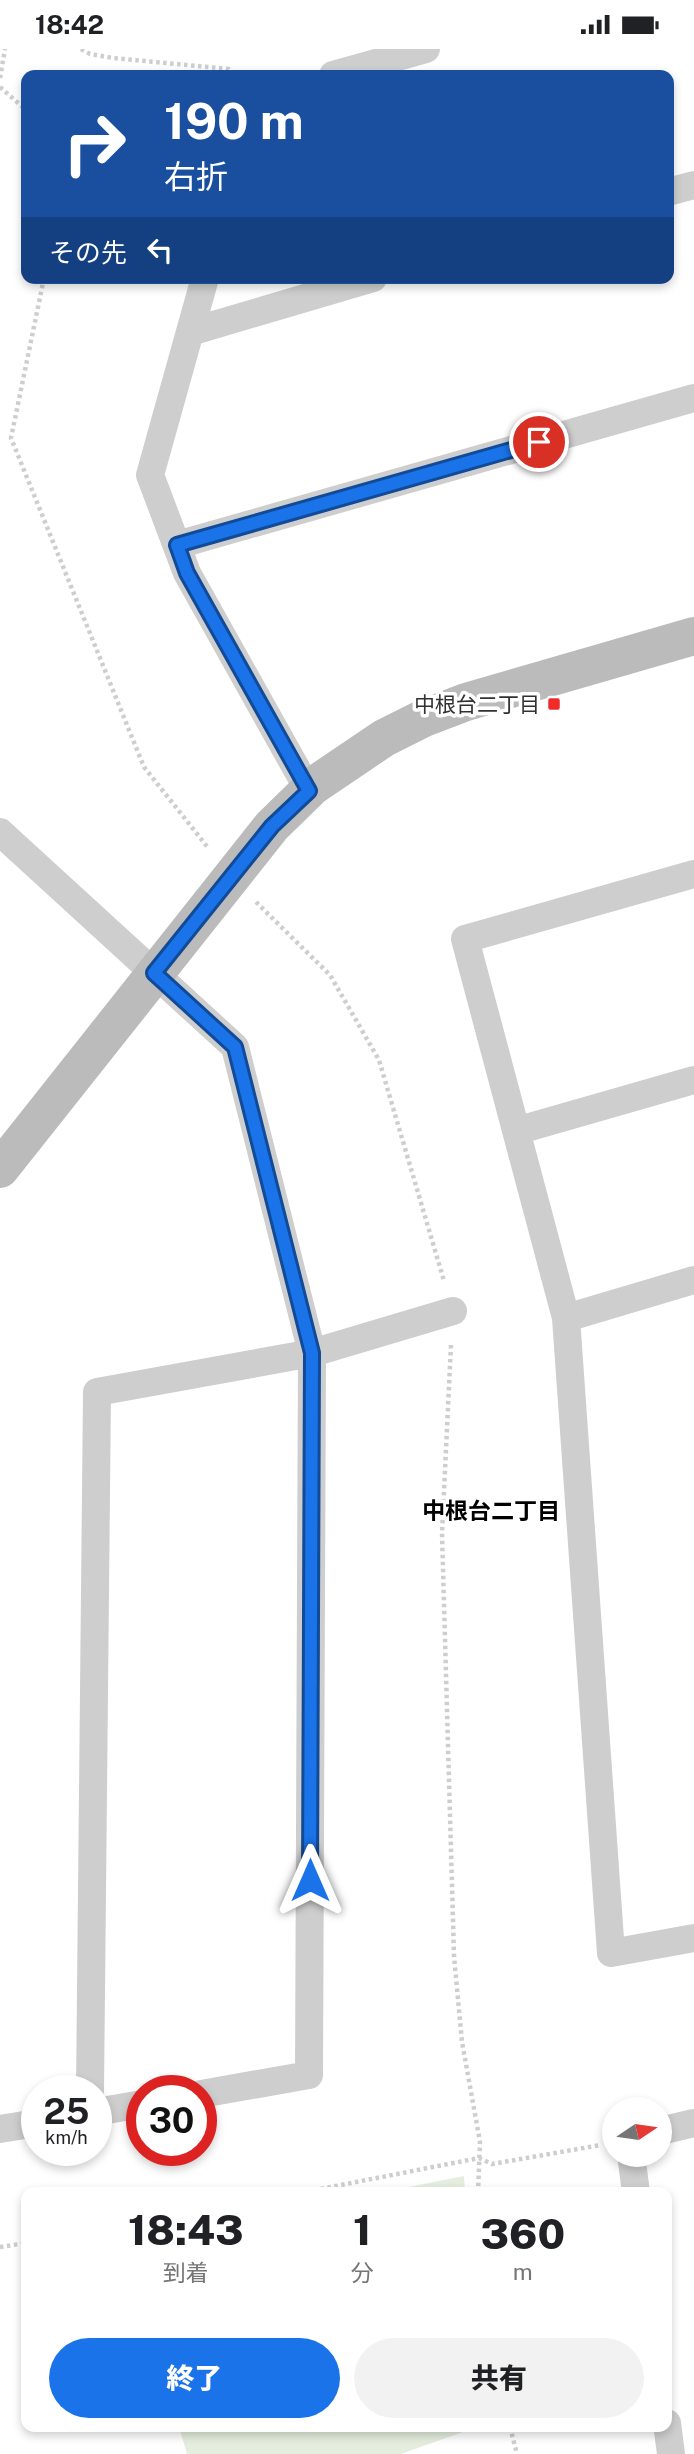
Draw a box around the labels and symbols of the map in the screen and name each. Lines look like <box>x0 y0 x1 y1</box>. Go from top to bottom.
pin <box>509 412 569 472</box>
place label: 中根台二丁目 <box>414 692 540 717</box>
marker: 中根台二丁目 <box>546 696 562 712</box>
district label: 中根台二丁目 <box>422 1497 560 1524</box>
position arrow <box>273 1843 347 1917</box>
speed limit sign: 30 <box>126 2075 217 2166</box>
north arrow <box>602 2097 672 2167</box>

